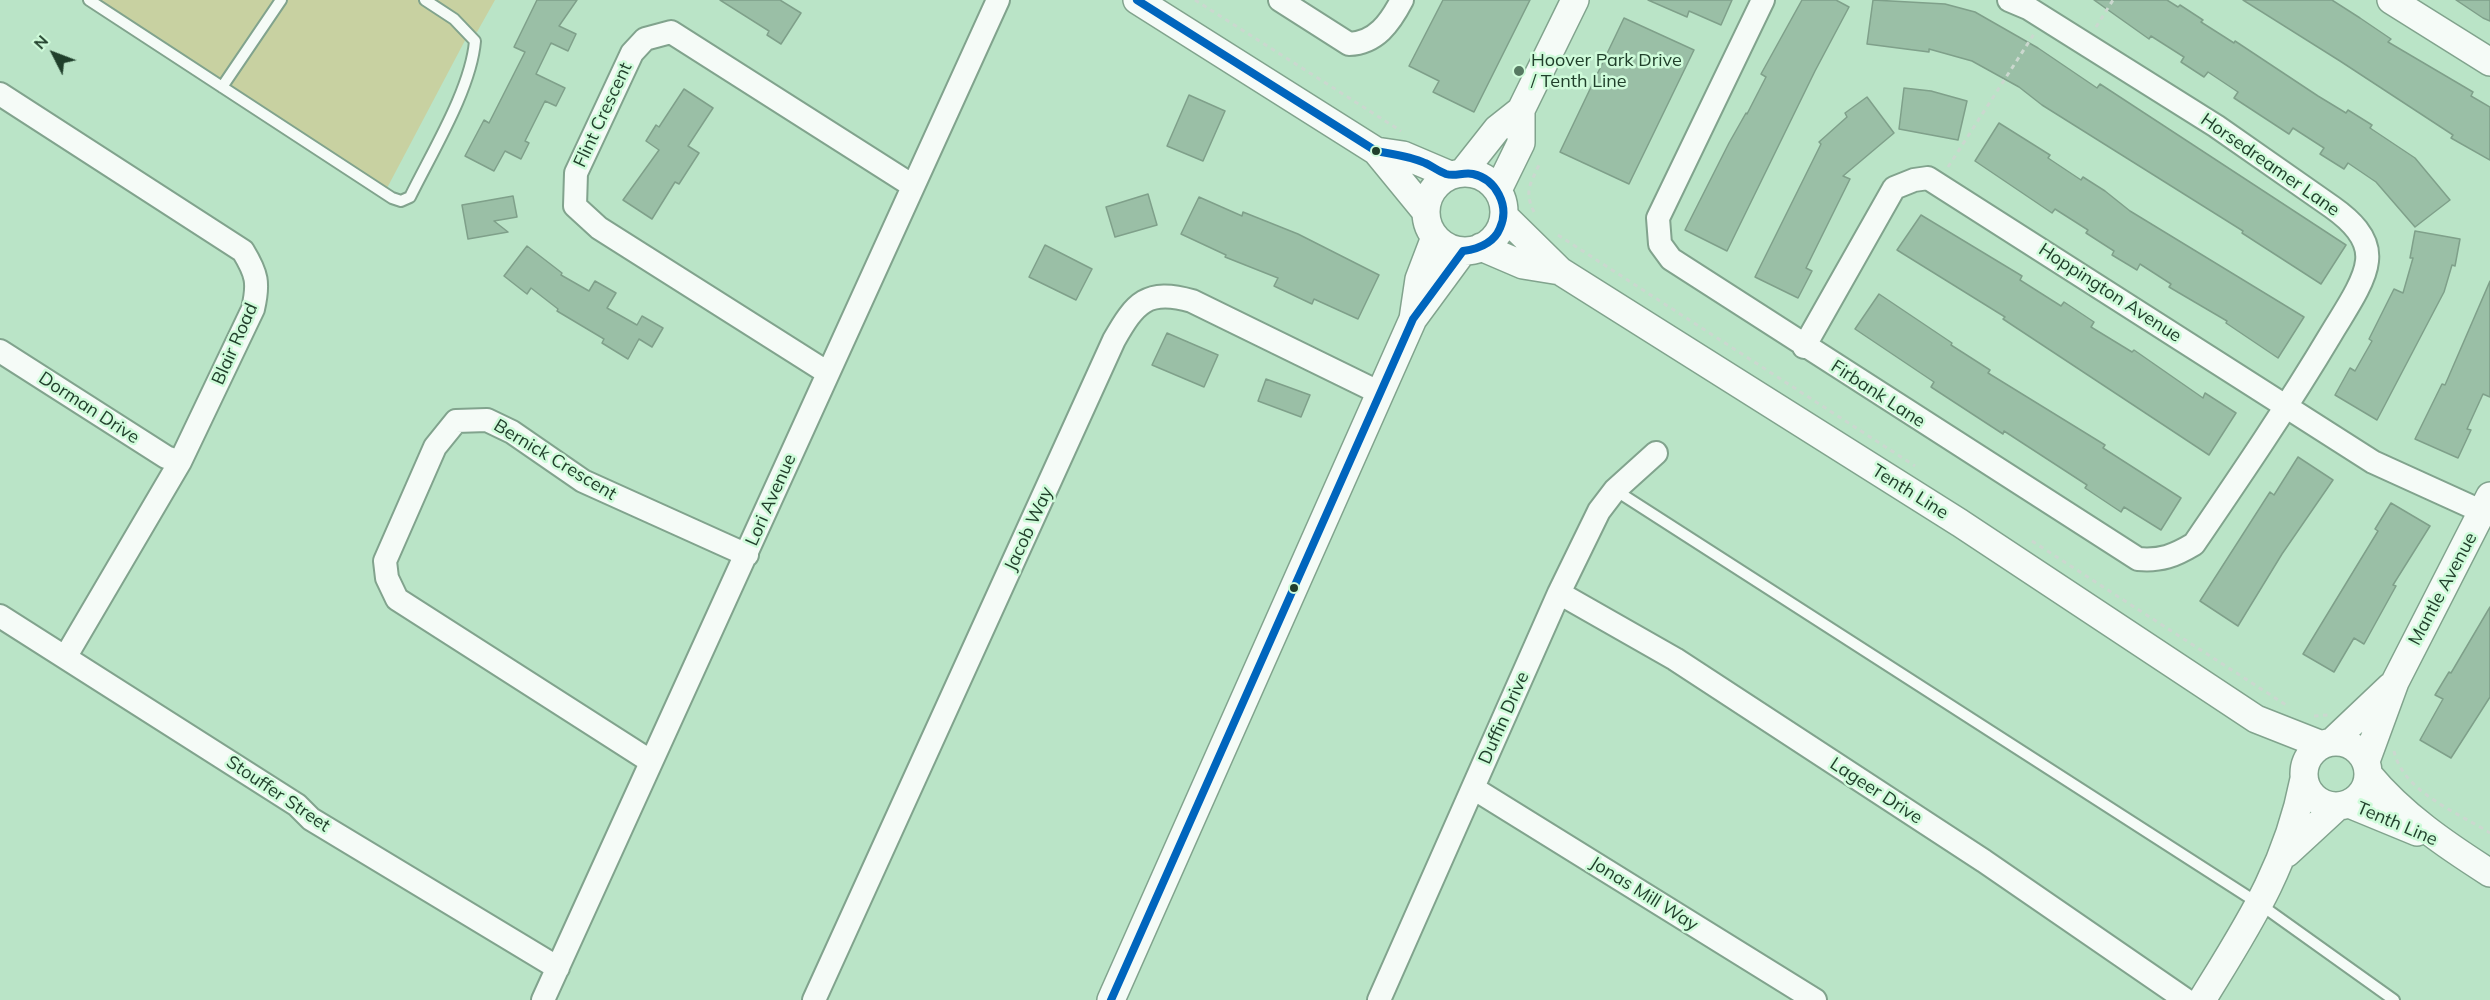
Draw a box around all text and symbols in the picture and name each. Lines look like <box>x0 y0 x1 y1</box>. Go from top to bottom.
north arrow <box>24 24 84 84</box>
text: N <box>29 31 52 53</box>
place label: Hoover Park Drive / Tenth Line <box>1531 50 1682 92</box>
street label: Flint Crescent <box>569 59 637 171</box>
marker: Hoover Park Drive / Tenth Line <box>1512 64 1526 78</box>
street label: Horsedreamer Lane <box>2196 109 2344 221</box>
unlabelled marker <box>1370 145 1382 157</box>
street label: Hoppington Avenue <box>2035 239 2185 347</box>
street label: Blair Road <box>207 300 263 388</box>
street label: Firbank Lane <box>1827 356 1929 432</box>
street label: Dorman Drive <box>35 367 143 449</box>
street label: Bernick Crescent <box>490 415 620 505</box>
street label: Lori Avenue <box>741 451 801 549</box>
street label: Tenth Line <box>1868 460 1952 524</box>
street label: Jacob Way <box>1000 483 1058 575</box>
street label: Mantle Avenue <box>2404 529 2482 649</box>
unlabelled marker <box>1288 582 1300 594</box>
street label: Duffin Drive <box>1474 669 1534 767</box>
street label: Stouffer Street <box>222 751 334 837</box>
street label: Lageer Drive <box>1826 753 1926 829</box>
street label: Tenth Line <box>2353 797 2441 851</box>
street label: Jonas Mill Way <box>1586 852 1702 936</box>

